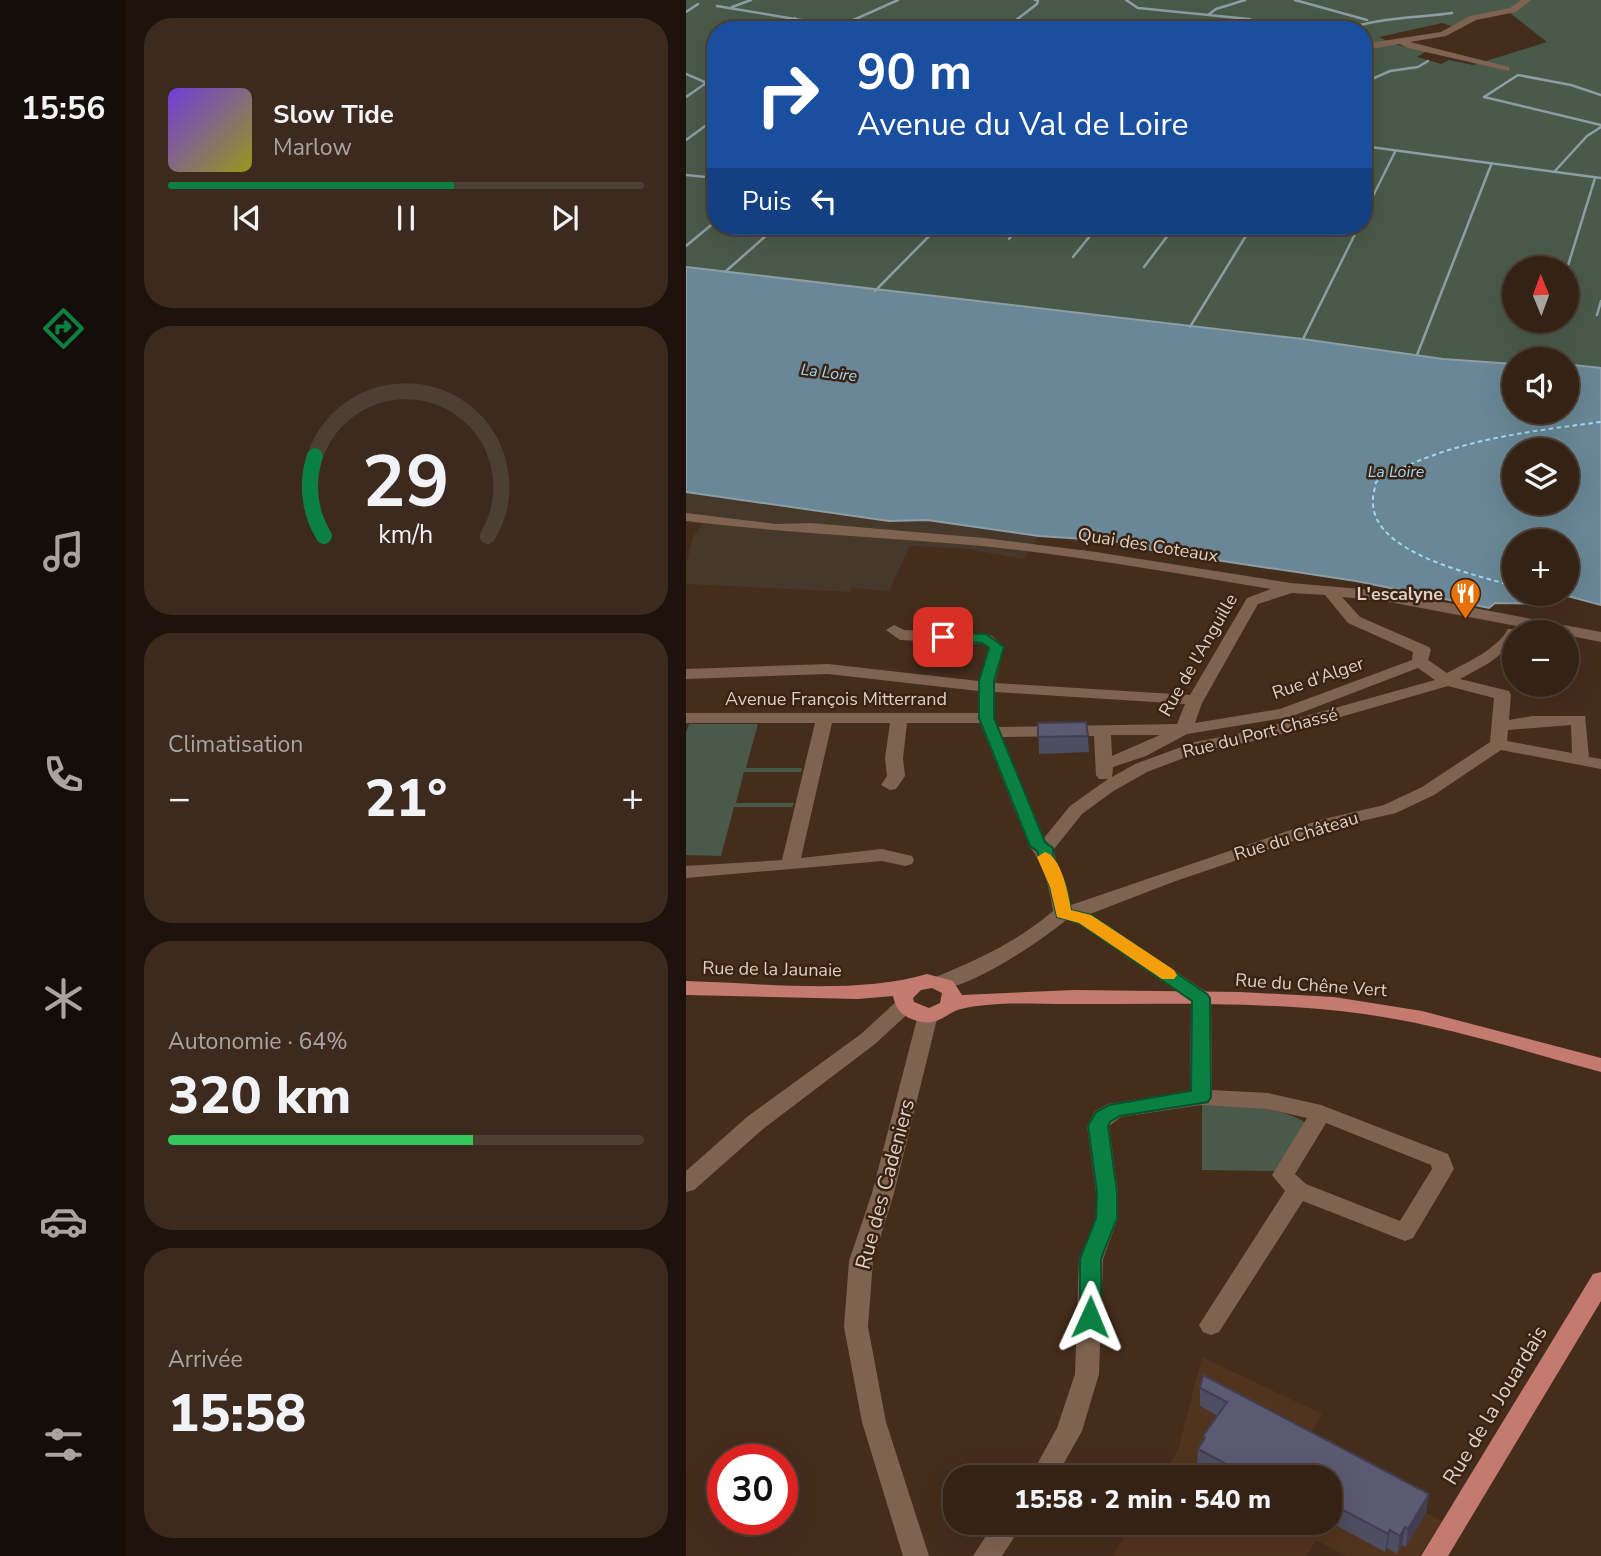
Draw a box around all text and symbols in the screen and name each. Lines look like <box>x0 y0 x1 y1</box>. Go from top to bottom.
text: 90 m <box>857 39 972 106</box>
icon: right <box>742 49 833 140</box>
text: 15:56 <box>21 87 105 130</box>
text: Slow Tide <box>273 97 394 132</box>
text: Avenue du Val de Loire <box>857 103 1188 146</box>
text: Marlow <box>273 132 352 163</box>
icon: left <box>805 182 843 220</box>
text: Puis <box>742 184 791 219</box>
icon: previous <box>228 199 266 237</box>
icon: pause <box>387 199 425 237</box>
icon: next <box>546 199 584 237</box>
north arrow <box>1502 256 1578 332</box>
map controls <box>1502 256 1579 697</box>
icon: directions <box>39 304 88 353</box>
button: sound <box>1502 347 1579 424</box>
water label: La Loire <box>799 359 859 387</box>
text: 29 <box>362 433 450 533</box>
button: layers <box>1502 438 1579 515</box>
water label: La Loire <box>1368 461 1425 483</box>
text: km/h <box>378 518 434 552</box>
street label: Quai des Coteaux <box>1076 522 1220 568</box>
icon: music <box>39 527 88 576</box>
button: + <box>1502 529 1579 606</box>
restaurant icon: L'escalyne <box>1449 577 1483 621</box>
place label: L'escalyne <box>1356 582 1443 606</box>
street label: Rue de l'Anguille <box>1153 589 1243 721</box>
pin <box>913 607 973 667</box>
icon: arrive <box>924 618 962 656</box>
button: − <box>1502 620 1579 697</box>
street label: Rue d'Alger <box>1269 651 1368 705</box>
street label: Avenue François Mitterrand <box>725 687 947 711</box>
street label: Rue du Port Chassé <box>1180 702 1340 764</box>
text: Climatisation <box>168 729 303 760</box>
icon: phone <box>39 750 88 799</box>
text: 21° <box>365 763 447 834</box>
text: − <box>168 773 191 824</box>
text: + <box>621 773 644 824</box>
street label: Rue du Château <box>1231 806 1361 866</box>
street label: Rue de la Jaunaie <box>702 956 842 982</box>
street label: Rue du Chêne Vert <box>1234 968 1388 1002</box>
icon: climate <box>39 974 88 1023</box>
text: Autonomie · 64% <box>168 1026 348 1057</box>
text: 320 km <box>168 1060 351 1131</box>
street label: Rue des Cadeniers <box>849 1096 921 1272</box>
icon: car <box>39 1197 88 1246</box>
position arrow <box>1053 1280 1127 1354</box>
street label: Rue de la Jouardais <box>1436 1320 1554 1490</box>
text: Arrivée <box>168 1344 243 1375</box>
text: 15:58 <box>168 1378 306 1449</box>
icon: filters <box>39 1420 88 1469</box>
speed limit sign: 30 <box>707 1444 798 1535</box>
text: 15:58 · 2 min · 540 m <box>1014 1482 1271 1517</box>

